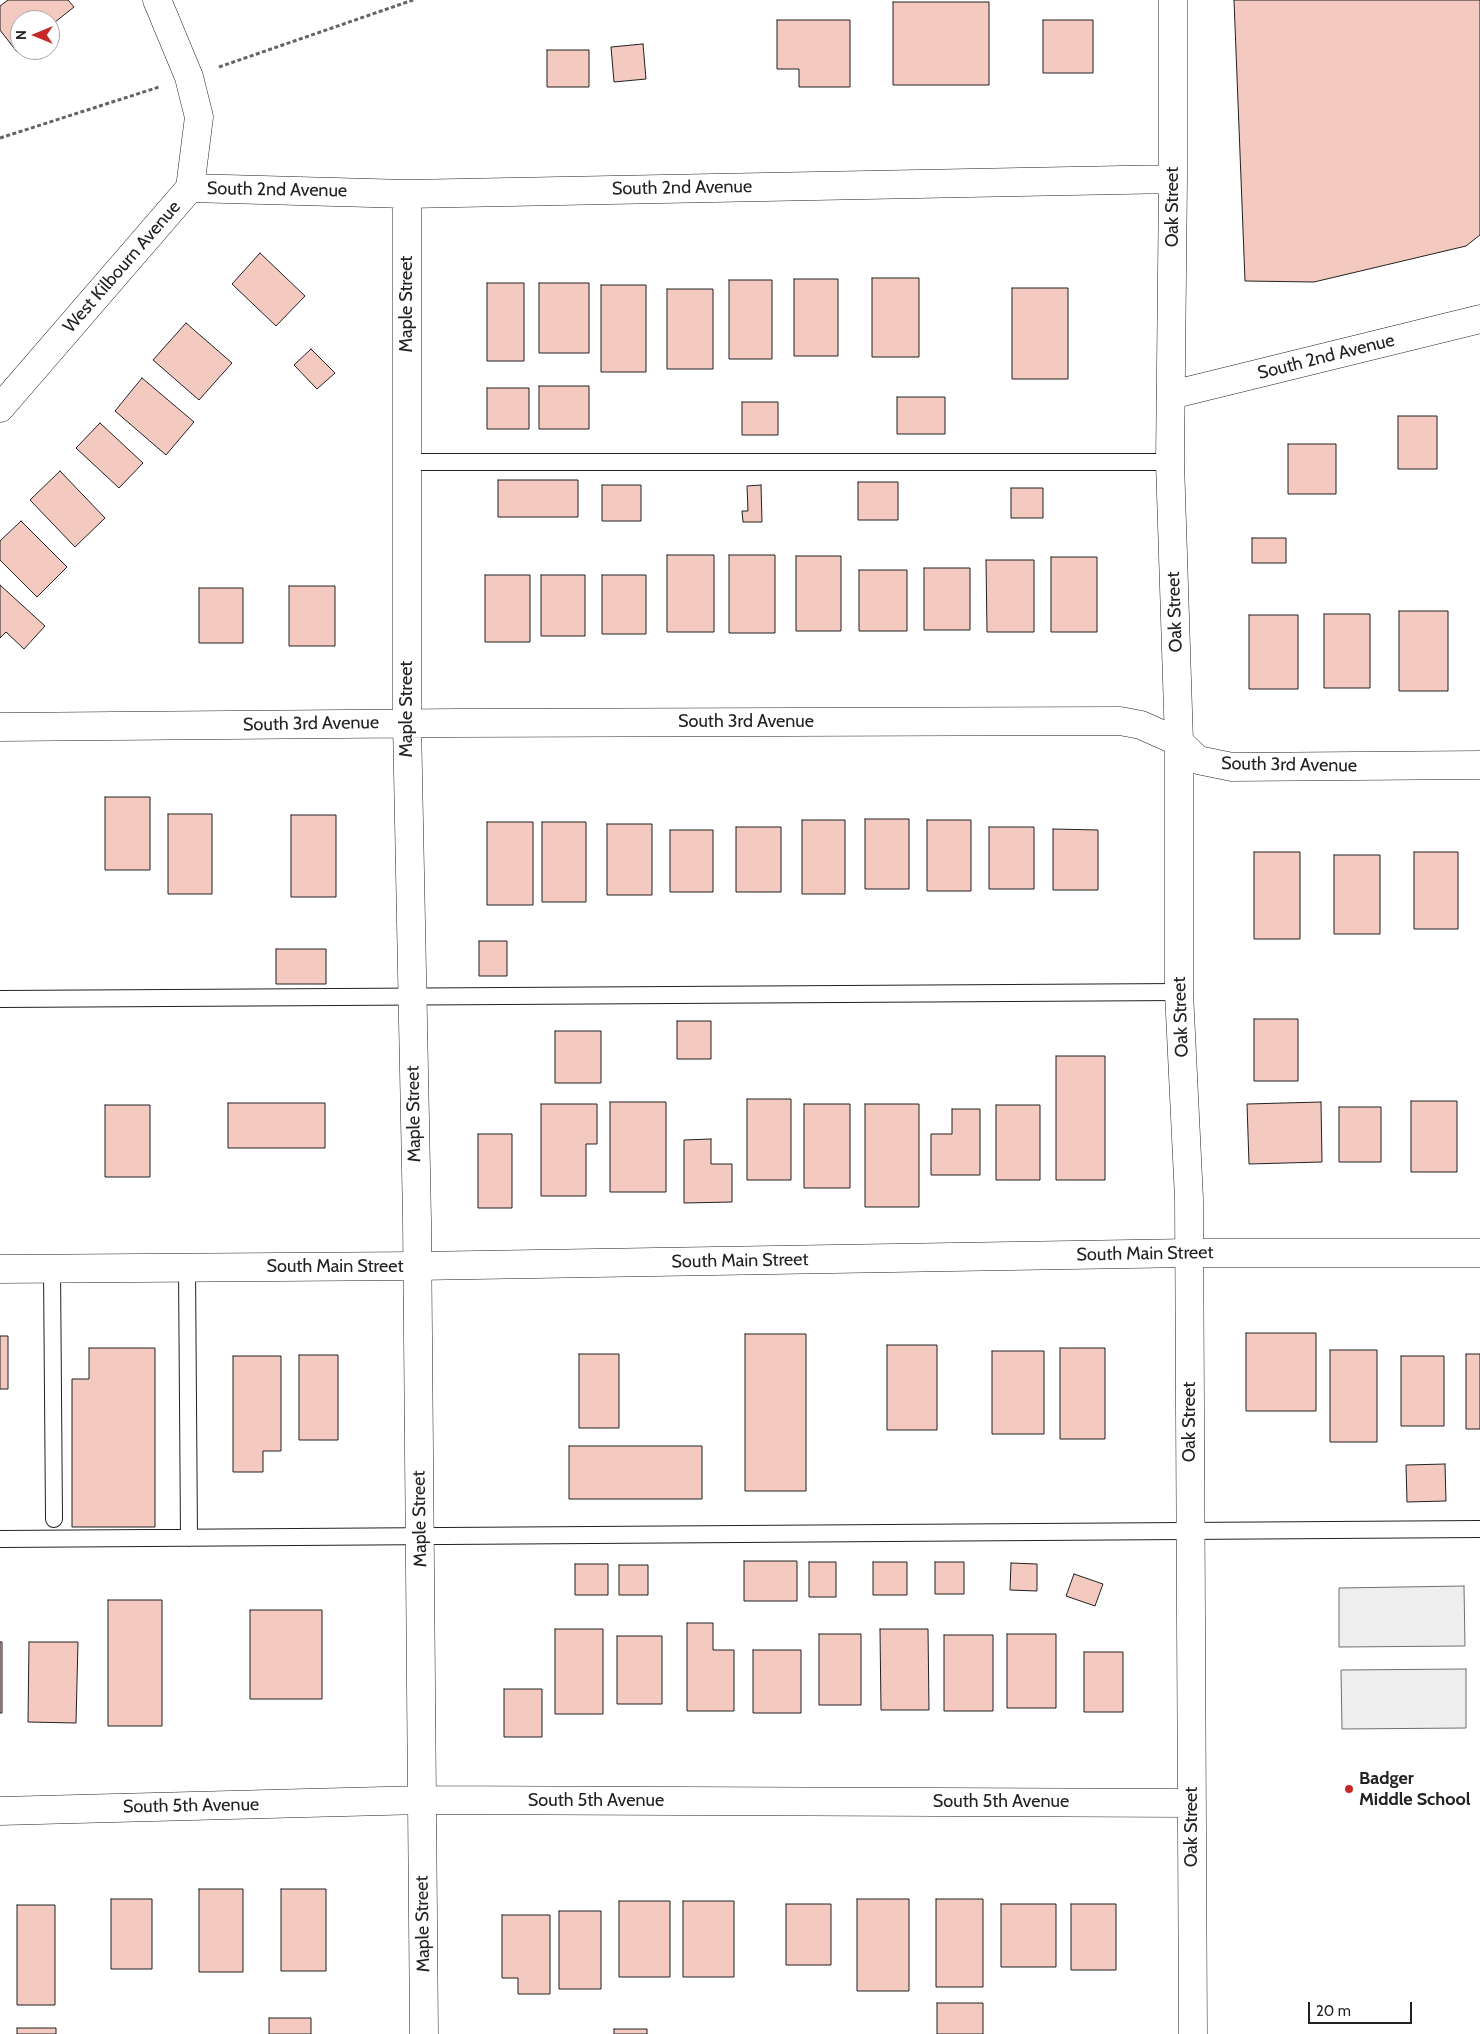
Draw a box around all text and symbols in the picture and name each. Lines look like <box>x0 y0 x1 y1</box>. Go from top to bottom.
north arrow <box>10 10 60 60</box>
text: N <box>12 30 30 40</box>
street label: Oak Street <box>1162 167 1184 247</box>
street label: South 2nd Avenue <box>612 176 752 200</box>
street label: South 2nd Avenue <box>207 178 347 202</box>
street label: West Kilbourn Avenue <box>59 197 185 337</box>
street label: Maple Street <box>396 256 418 352</box>
street label: South 2nd Avenue <box>1255 330 1397 384</box>
street label: Oak Street <box>1163 571 1187 653</box>
street label: Maple Street <box>396 661 418 757</box>
street label: South 3rd Avenue <box>678 711 814 733</box>
street label: South 3rd Avenue <box>243 712 379 736</box>
street label: South 3rd Avenue <box>1221 753 1357 777</box>
street label: Oak Street <box>1169 976 1193 1058</box>
street label: Maple Street <box>402 1065 426 1163</box>
street label: South Main Street <box>1076 1242 1214 1266</box>
street label: South Main Street <box>671 1249 809 1273</box>
street label: South Main Street <box>266 1256 404 1278</box>
street label: Oak Street <box>1179 1382 1201 1462</box>
street label: Maple Street <box>408 1470 432 1568</box>
place label: Badger Middle School <box>1359 1768 1470 1810</box>
marker: Badger Middle School <box>1343 1783 1355 1795</box>
street label: Oak Street <box>1181 1787 1203 1867</box>
street label: South 5th Avenue <box>528 1790 664 1812</box>
street label: South 5th Avenue <box>933 1791 1069 1813</box>
street label: South 5th Avenue <box>123 1794 259 1818</box>
street label: Maple Street <box>411 1875 435 1973</box>
scale bar <box>1310 1992 1414 2024</box>
text: 20 m <box>1316 2002 1351 2020</box>

